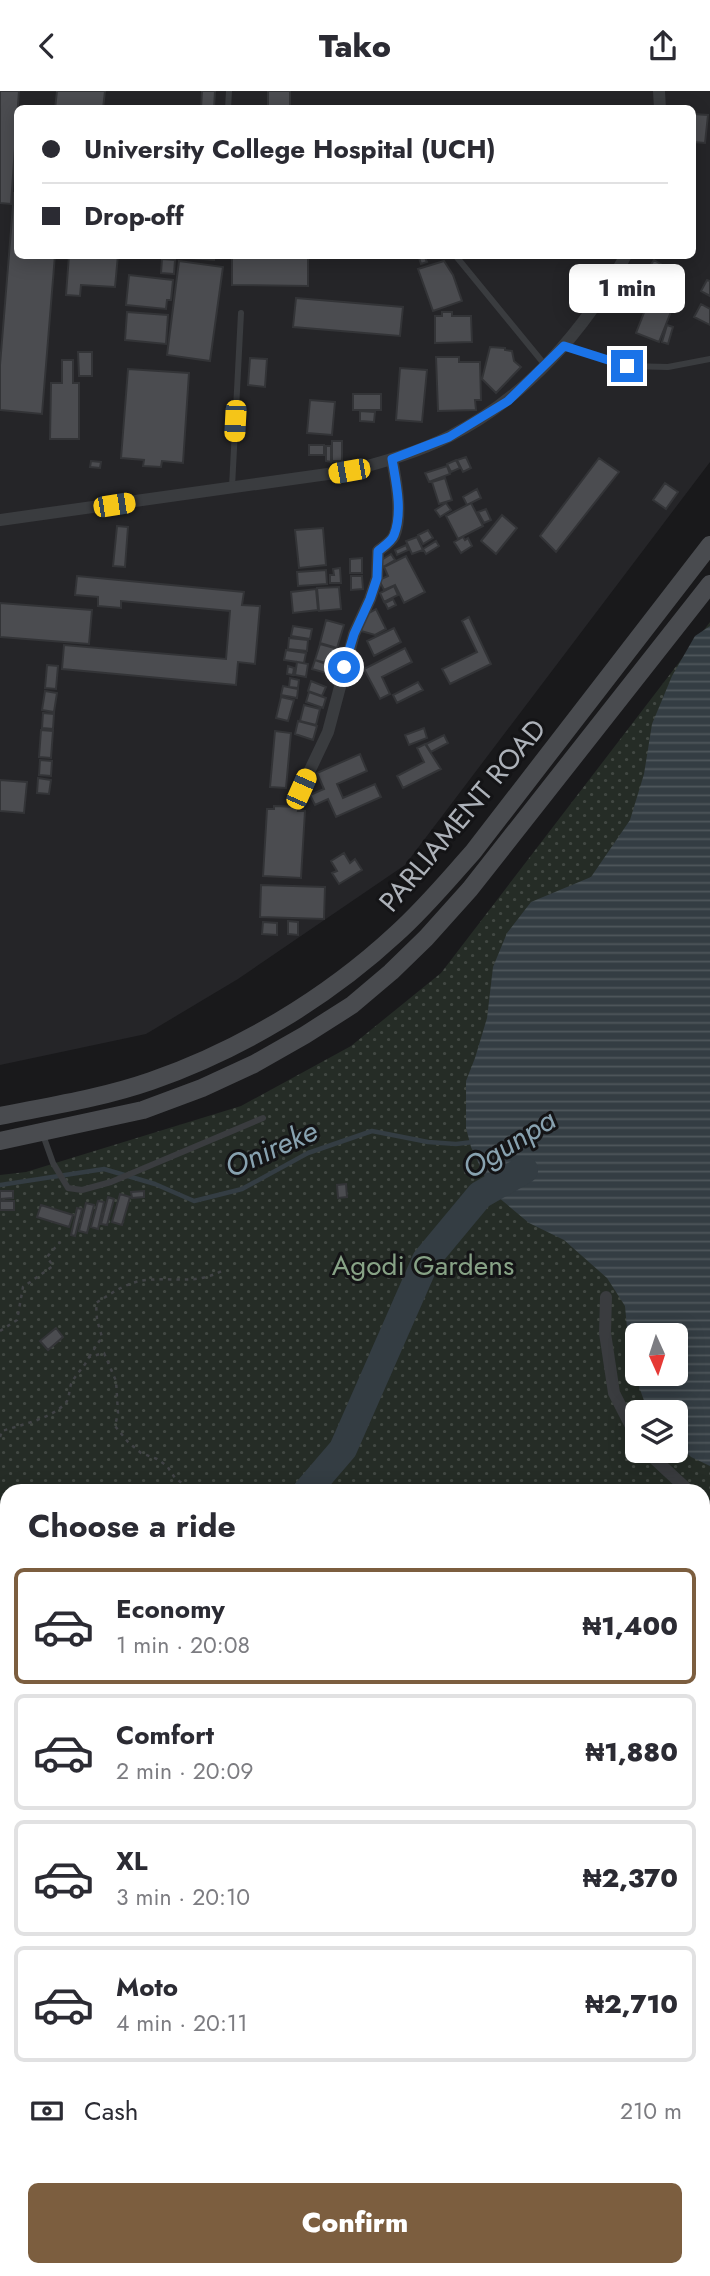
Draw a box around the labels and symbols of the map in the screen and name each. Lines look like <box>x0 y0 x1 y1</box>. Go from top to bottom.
callout: 1 min <box>569 265 685 313</box>
route end <box>611 350 643 382</box>
car <box>224 399 247 443</box>
car <box>327 457 372 485</box>
car <box>92 491 137 519</box>
route start <box>328 651 360 683</box>
street label: PARLIAMENT ROAD <box>369 710 556 921</box>
car <box>283 766 320 812</box>
water label: Ogunpa <box>454 1098 564 1189</box>
water label: Onireke <box>217 1109 324 1188</box>
park label: Agodi Gardens <box>332 1245 514 1286</box>
north arrow <box>625 1323 688 1386</box>

